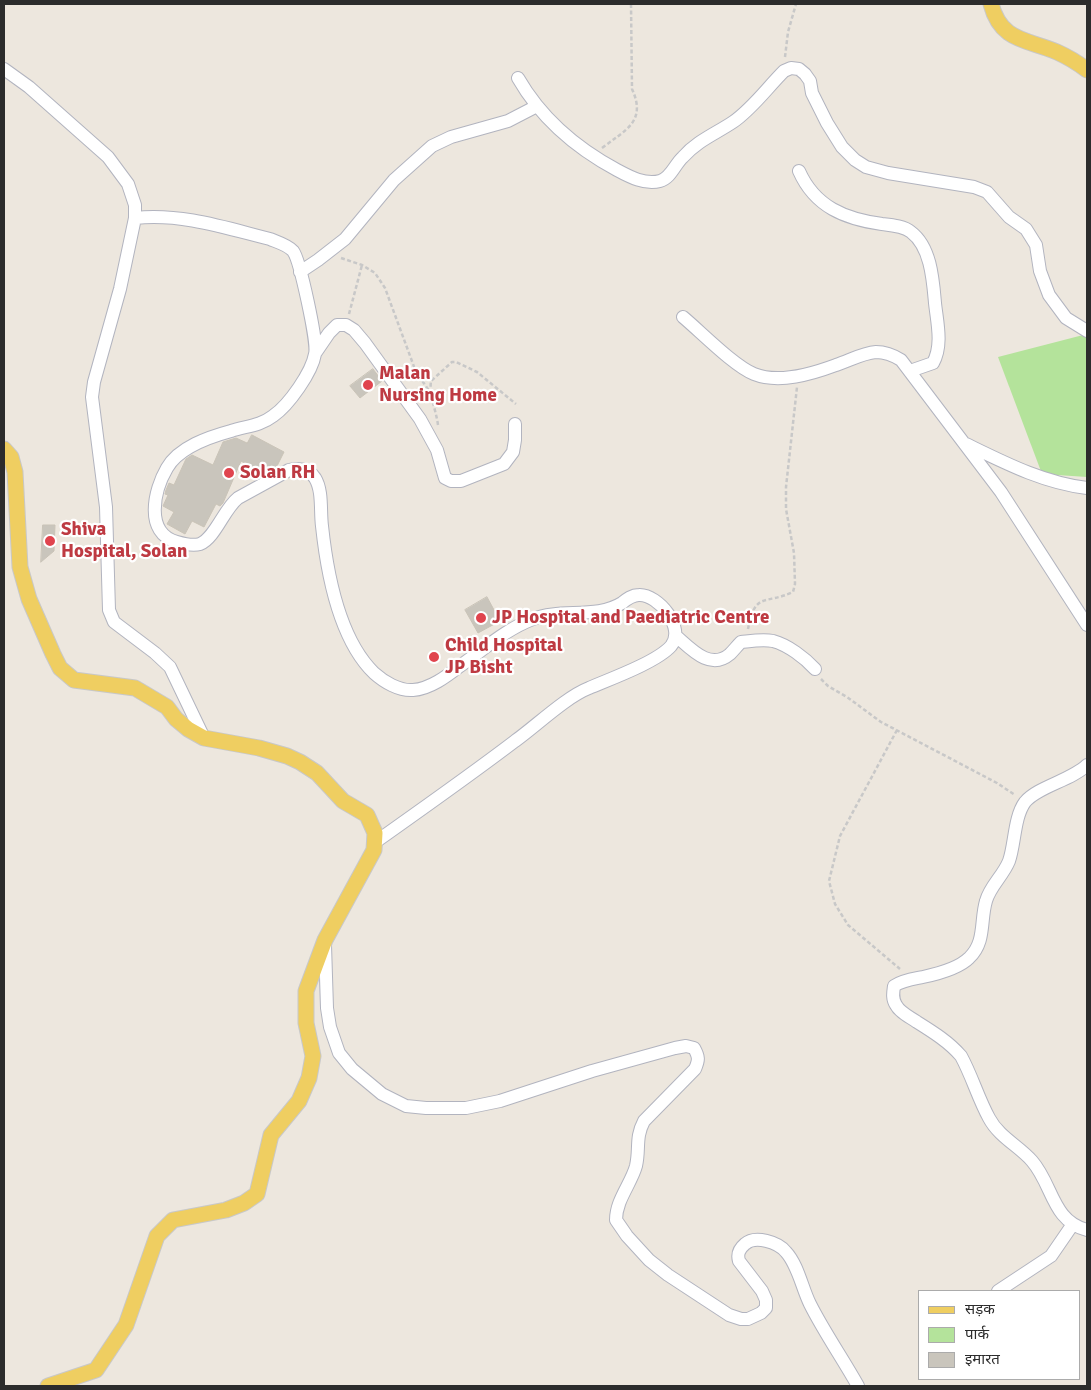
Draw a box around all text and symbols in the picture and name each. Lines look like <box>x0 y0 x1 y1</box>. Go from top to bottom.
place label: Malan Nursing Home <box>379 363 497 407</box>
marker: Malan Nursing Home <box>361 378 375 392</box>
place label: Solan RH <box>240 462 316 484</box>
marker: Solan RH <box>222 466 236 480</box>
place label: Shiva Hospital, Solan <box>61 519 187 563</box>
marker: Shiva Hospital, Solan <box>43 534 57 548</box>
place label: JP Hospital and Paediatric Centre <box>492 607 769 629</box>
marker: JP Hospital and Paediatric Centre <box>474 611 488 625</box>
place label: Child Hospital JP Bisht <box>445 635 563 679</box>
marker: Child Hospital JP Bisht <box>427 650 441 664</box>
legend <box>918 1290 1081 1380</box>
text: सड़क <box>965 1300 995 1318</box>
text: पार्क <box>965 1325 989 1343</box>
text: इमारत <box>965 1350 1000 1368</box>

